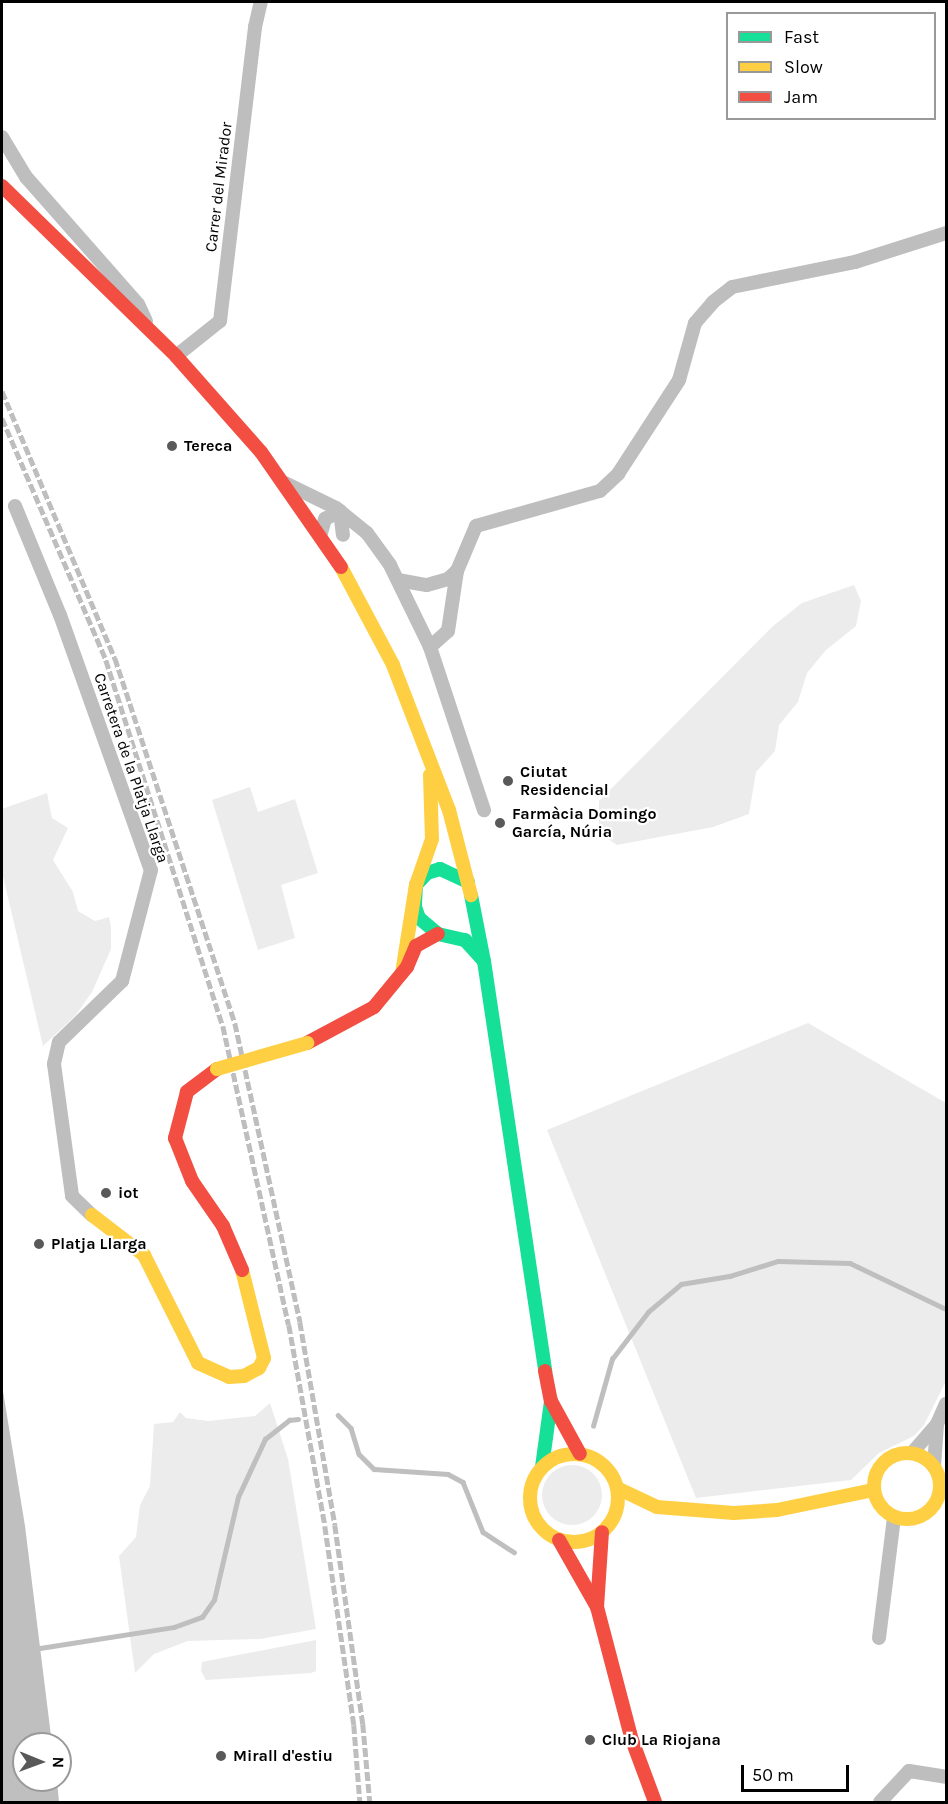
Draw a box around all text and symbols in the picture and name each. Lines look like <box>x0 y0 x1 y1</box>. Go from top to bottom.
legend <box>726 12 936 120</box>
text: Fast <box>784 26 819 48</box>
text: Slow <box>784 56 823 78</box>
text: Jam <box>784 86 818 108</box>
street label: Carrer del Mirador <box>201 121 237 253</box>
place label: Tereca <box>184 436 232 456</box>
marker: Tereca <box>165 439 179 453</box>
street label: Carretera de la Platja Llarga <box>89 671 173 865</box>
place label: Ciutat Residencial <box>520 762 609 800</box>
marker: Ciutat Residencial <box>501 774 515 788</box>
place label: Farmàcia Domingo García, Núria <box>512 804 656 842</box>
marker: Farmàcia Domingo García, Núria <box>493 816 507 830</box>
place label: iot <box>118 1183 139 1203</box>
marker: iot <box>99 1186 113 1200</box>
place label: Platja Llarga <box>51 1234 147 1254</box>
marker: Platja Llarga <box>32 1237 46 1251</box>
place label: Club La Riojana <box>602 1730 721 1750</box>
north arrow <box>12 1732 72 1792</box>
marker: Club La Riojana <box>583 1733 597 1747</box>
place label: Mirall d'estiu <box>233 1746 333 1766</box>
marker: Mirall d'estiu <box>214 1749 228 1763</box>
scale bar <box>744 1753 852 1791</box>
text: N <box>49 1756 68 1768</box>
text: 50 m <box>752 1764 794 1786</box>

